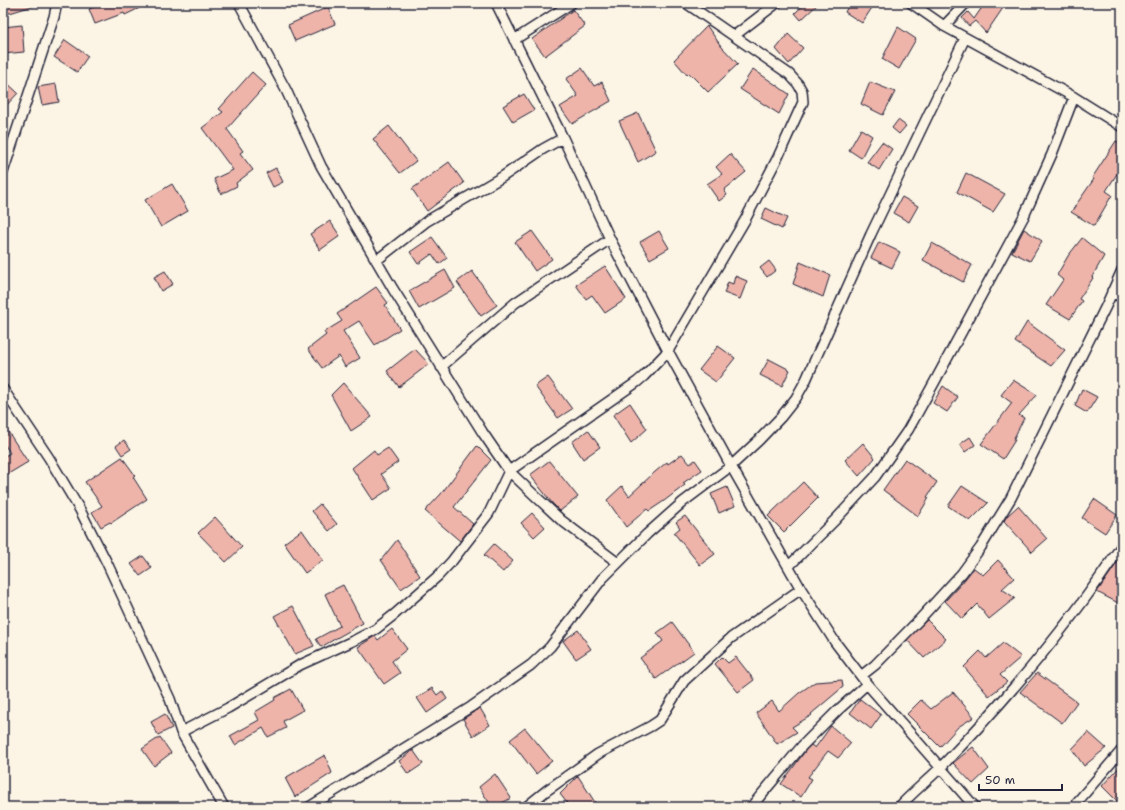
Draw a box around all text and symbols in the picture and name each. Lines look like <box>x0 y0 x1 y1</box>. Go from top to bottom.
scale bar <box>979 766 1062 792</box>
text: 50 m <box>985 772 1015 788</box>

